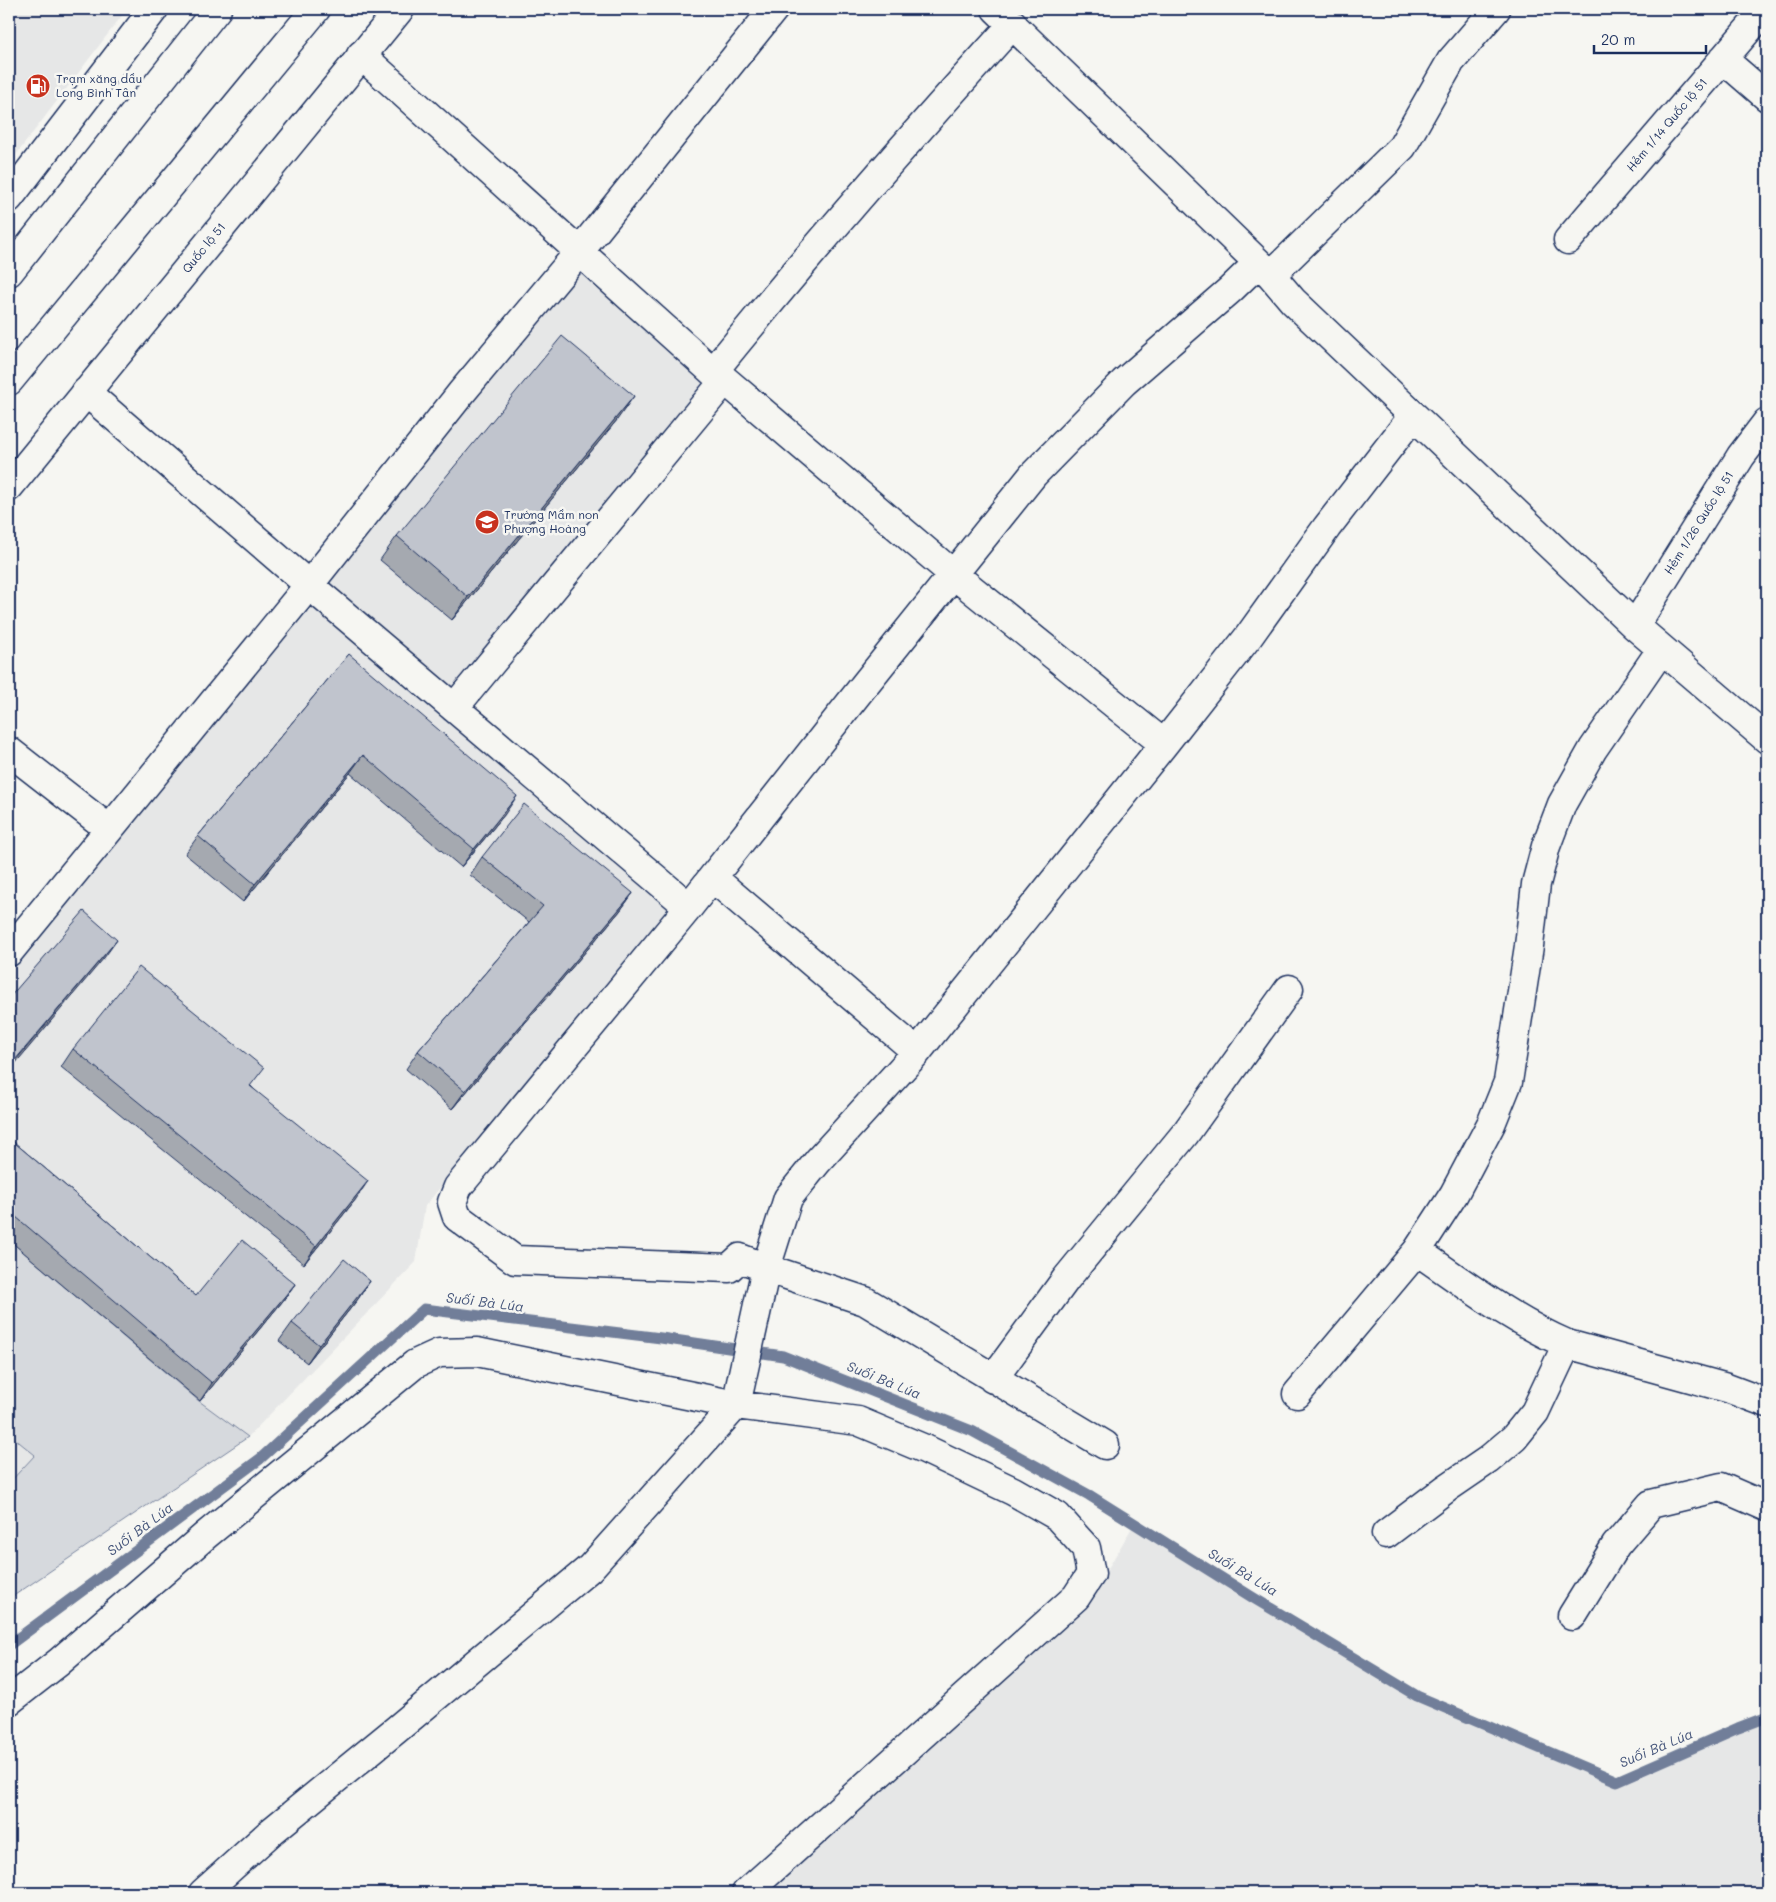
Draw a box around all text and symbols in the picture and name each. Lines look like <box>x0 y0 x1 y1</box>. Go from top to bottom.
scale bar <box>1594 22 1706 54</box>
text: 20 m <box>1601 29 1635 49</box>
place label: Trạm xăng dầu Long Bình Tân <box>56 70 142 100</box>
fuel station icon: Trạm xăng dầu Long Bình Tân <box>25 73 51 99</box>
street label: Hẻm 1/14 Quốc lộ 51 <box>1622 74 1710 175</box>
street label: Quốc lộ 51 <box>178 219 228 276</box>
street label: Hẻm 1/26 Quốc lộ 51 <box>1660 468 1736 577</box>
place label: Trường Mầm non Phượng Hoàng <box>504 506 599 536</box>
school or university icon: Trường Mầm non Phượng Hoàng <box>474 509 500 535</box>
water label: Suối Bà Lúa <box>445 1287 525 1316</box>
water label: Suối Bà Lúa <box>844 1356 924 1403</box>
water label: Suối Bà Lúa <box>103 1497 177 1560</box>
water label: Suối Bà Lúa <box>1205 1543 1282 1600</box>
water label: Suối Bà Lúa <box>1616 1724 1696 1772</box>

